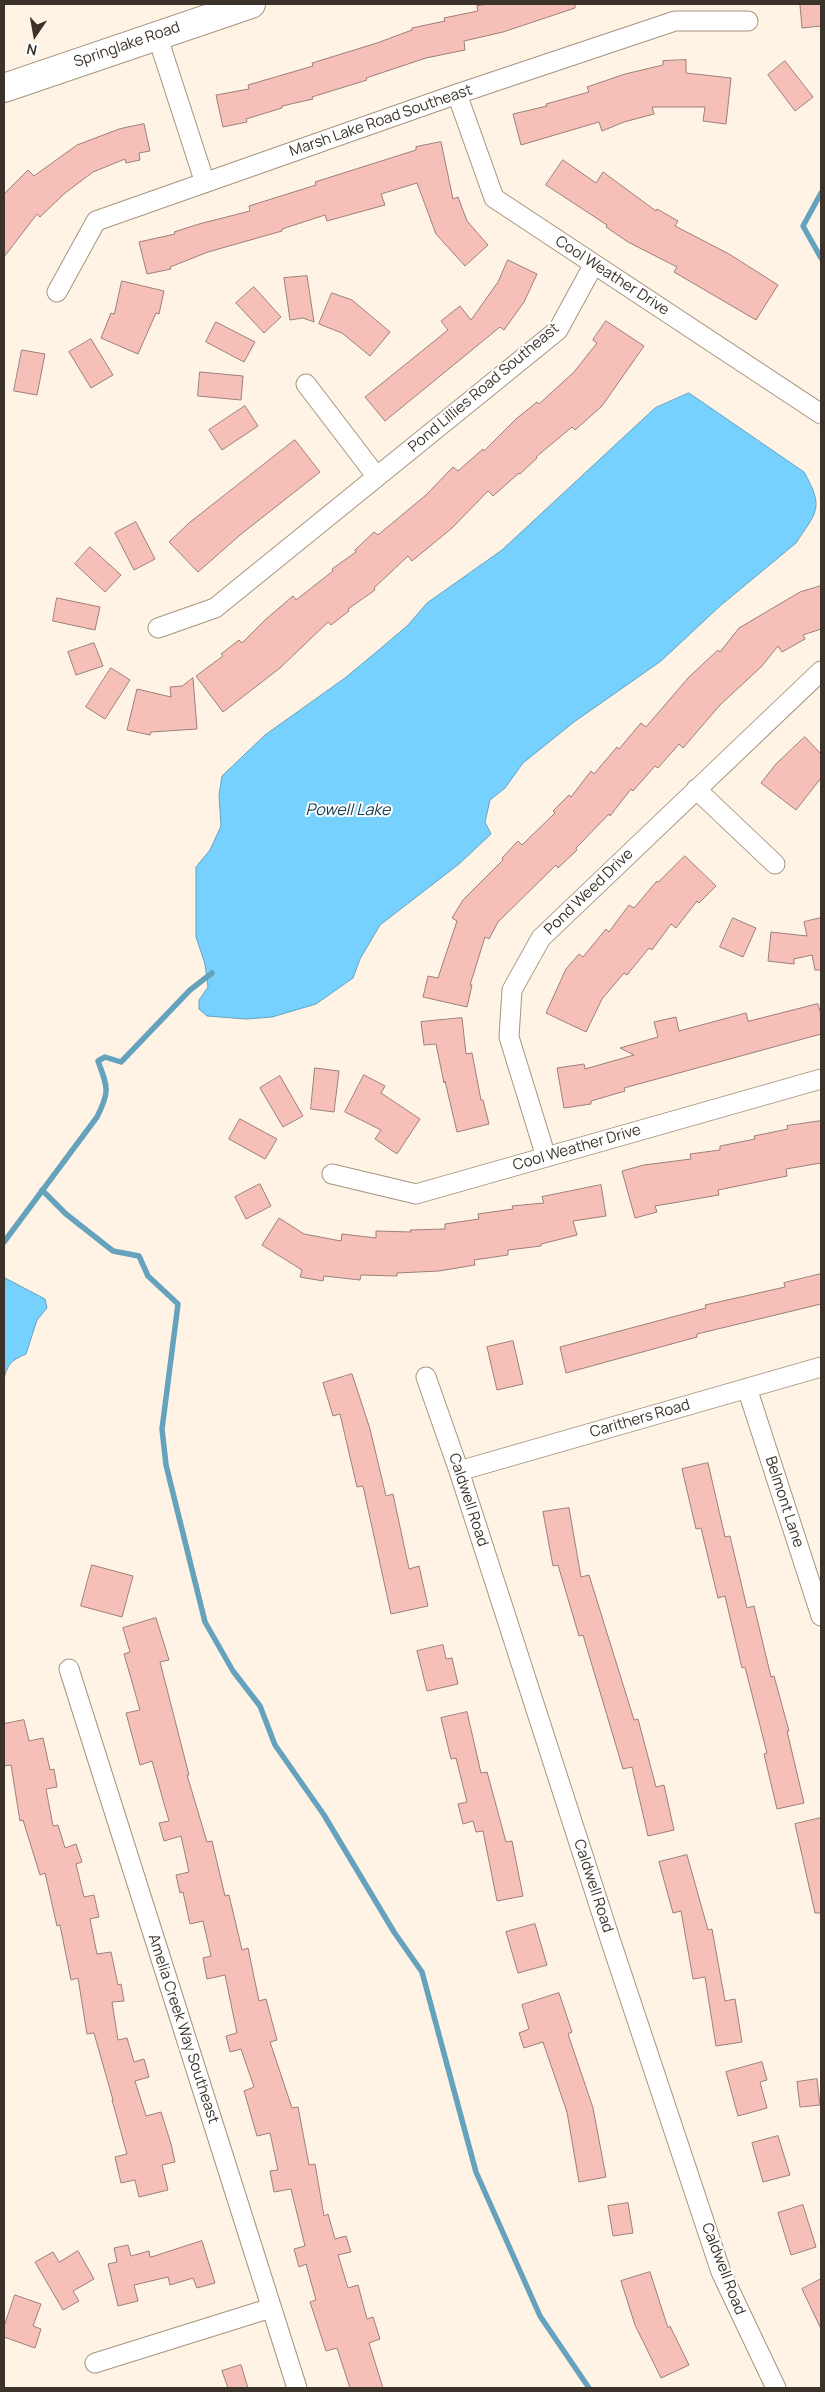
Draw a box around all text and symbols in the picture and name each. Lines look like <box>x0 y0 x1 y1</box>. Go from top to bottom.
north arrow <box>10 10 60 60</box>
street label: Springlake Road <box>71 18 183 72</box>
text: N <box>25 40 39 60</box>
street label: Marsh Lake Road Southeast <box>287 81 475 161</box>
street label: Cool Weather Drive <box>552 232 672 320</box>
street label: Pond Lillies Road Southeast <box>405 320 563 456</box>
water label: Powell Lake <box>306 801 390 821</box>
street label: Pond Weed Drive <box>541 845 637 939</box>
street label: Cool Weather Drive <box>511 1121 643 1175</box>
street label: Carithers Road <box>588 1396 692 1442</box>
street label: Caldwell Road <box>444 1451 492 1549</box>
street label: Belmont Lane <box>761 1454 807 1550</box>
street label: Caldwell Road <box>569 1837 617 1935</box>
street label: Amelia Creek Way Southeast <box>144 1932 222 2126</box>
street label: Caldwell Road <box>697 2221 749 2317</box>

